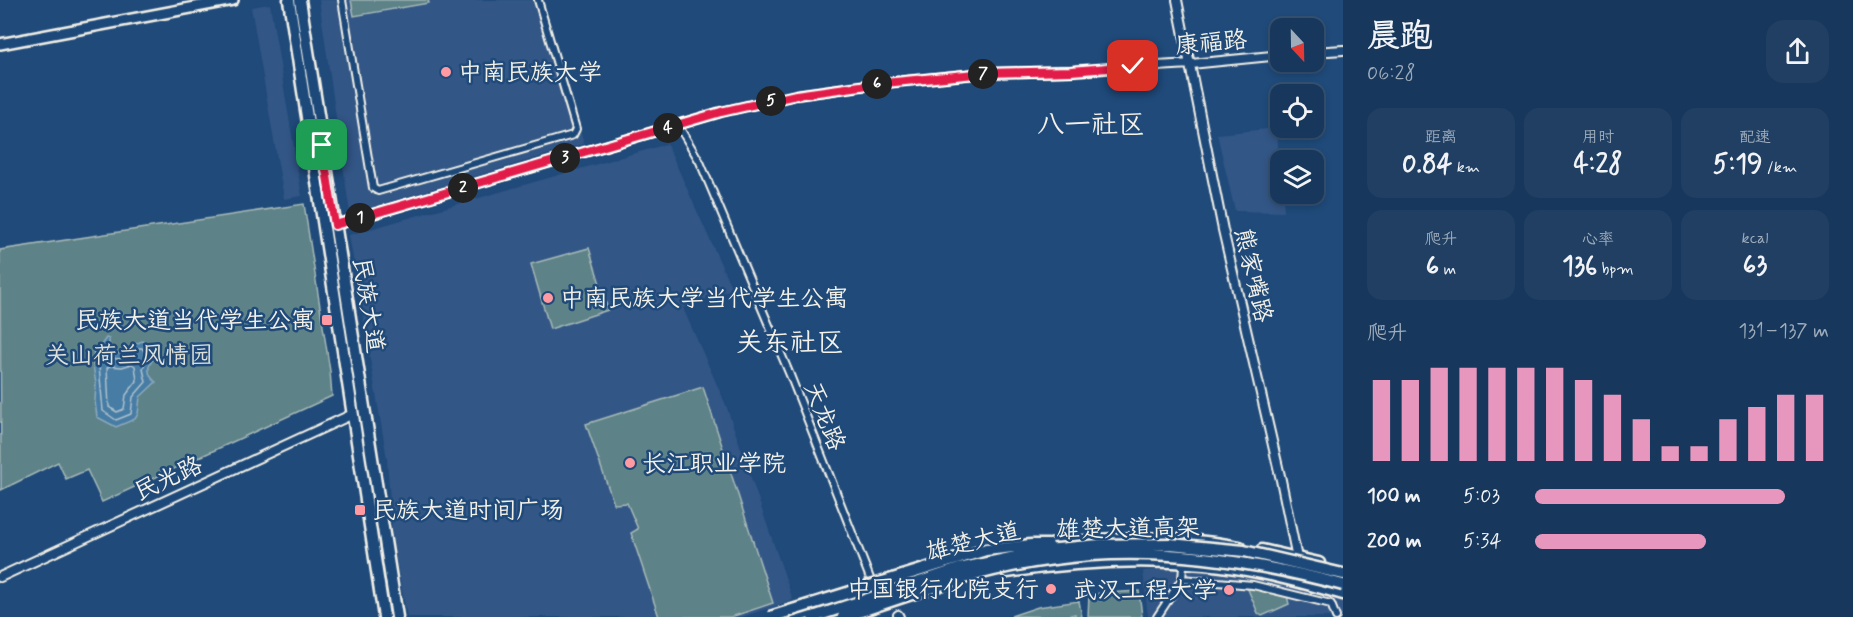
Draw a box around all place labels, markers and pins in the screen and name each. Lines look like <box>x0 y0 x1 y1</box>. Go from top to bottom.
pin <box>1107 40 1158 91</box>
place label: 中南民族大学 <box>458 58 602 89</box>
pin: 7 <box>968 59 998 89</box>
marker: 中南民族大学 <box>439 65 453 79</box>
pin: 6 <box>862 69 892 99</box>
pin: 5 <box>756 86 786 116</box>
pin: 4 <box>653 113 683 143</box>
pin <box>296 119 347 170</box>
pin: 3 <box>550 143 580 173</box>
pin: 2 <box>448 173 478 203</box>
pin: 1 <box>345 203 375 233</box>
place label: 中南民族大学当代学生公寓 <box>560 284 848 315</box>
marker: 中南民族大学当代学生公寓 <box>541 291 555 305</box>
place label: 民族大道当代学生公寓 <box>75 306 315 337</box>
marker: 民族大道当代学生公寓 <box>320 313 334 327</box>
place label: 长江职业学院 <box>642 449 786 480</box>
marker: 长江职业学院 <box>623 456 637 470</box>
place label: 民族大道时间广场 <box>372 496 564 527</box>
marker: 民族大道时间广场 <box>353 503 367 517</box>
place label: 中国银行化院支行 <box>847 575 1039 606</box>
place label: 武汉工程大学 <box>1073 576 1217 607</box>
marker: 中国银行化院支行 <box>1044 582 1058 596</box>
marker: 武汉工程大学 <box>1222 583 1236 597</box>

